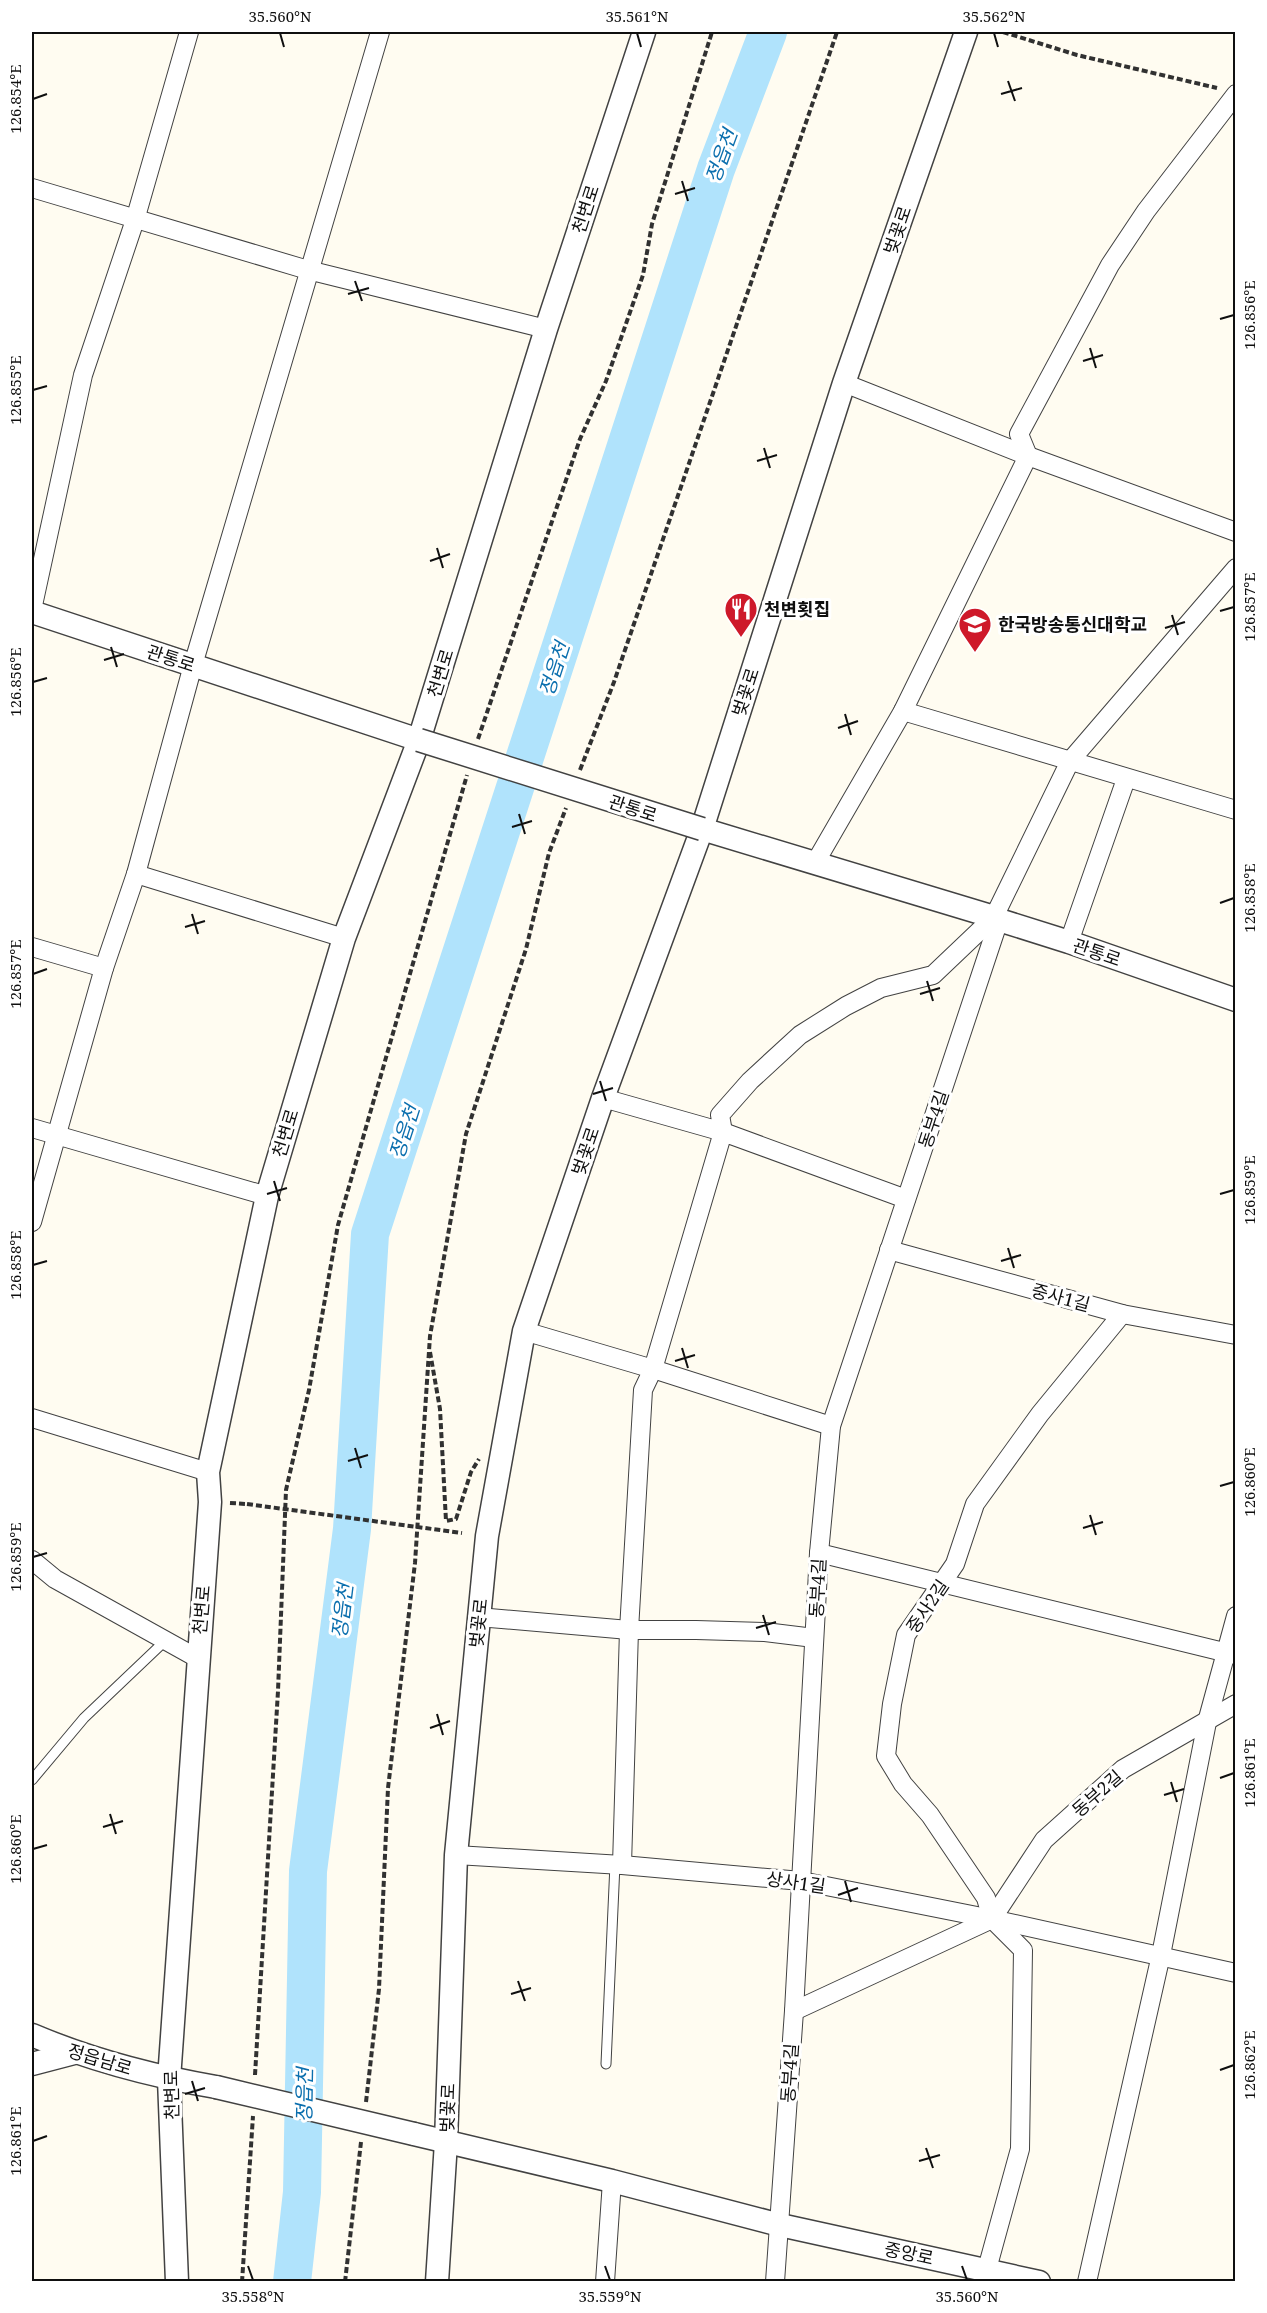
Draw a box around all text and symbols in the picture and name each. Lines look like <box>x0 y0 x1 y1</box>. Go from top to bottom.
text: 35.560°N <box>248 6 312 26</box>
text: 35.561°N <box>605 6 669 26</box>
text: 35.562°N <box>962 6 1026 26</box>
text: 126.854°E <box>5 64 25 134</box>
water label: 정읍천 <box>699 123 744 187</box>
street label: 천변로 <box>566 182 604 236</box>
street label: 벚꽃로 <box>878 203 916 257</box>
text: 126.856°E <box>1239 280 1259 350</box>
text: 126.855°E <box>5 355 25 425</box>
text: 126.857°E <box>1239 572 1259 642</box>
restaurant icon: 천변횟집 <box>723 591 759 638</box>
place label: 천변횟집 <box>764 597 830 621</box>
school or university icon: 한국방송통신대학교 <box>957 606 993 653</box>
place label: 한국방송통신대학교 <box>998 612 1147 636</box>
water label: 정읍천 <box>533 636 576 699</box>
street label: 관통로 <box>144 639 198 677</box>
street label: 천변로 <box>421 646 459 700</box>
text: 126.856°E <box>5 647 25 717</box>
street label: 벚꽃로 <box>726 665 764 719</box>
street label: 관통로 <box>606 789 660 827</box>
text: 126.858°E <box>1239 863 1259 933</box>
street label: 관통로 <box>1070 933 1124 971</box>
text: 126.857°E <box>5 939 25 1009</box>
street label: 동부4길 <box>912 1087 954 1151</box>
water label: 정읍천 <box>383 1099 426 1162</box>
street label: 천변로 <box>266 1106 304 1160</box>
street label: 벚꽃로 <box>566 1124 604 1178</box>
text: 126.859°E <box>1239 1155 1259 1225</box>
text: 126.858°E <box>5 1230 25 1300</box>
street label: 중사1길 <box>1029 1278 1093 1316</box>
text: 126.860°E <box>1239 1447 1259 1517</box>
text: 126.859°E <box>5 1522 25 1592</box>
street label: 동부4길 <box>803 1558 831 1618</box>
street label: 중사2길 <box>900 1575 954 1637</box>
water label: 정읍천 <box>325 1579 359 1640</box>
street label: 천변로 <box>187 1584 215 1636</box>
street label: 벚꽃로 <box>463 1597 493 1649</box>
text: 126.861°E <box>1239 1738 1259 1808</box>
street label: 동부2길 <box>1067 1764 1127 1822</box>
text: 126.860°E <box>5 1814 25 1884</box>
street label: 상사1길 <box>765 1866 827 1898</box>
text: 126.862°E <box>1239 2030 1259 2100</box>
street label: 정읍남로 <box>65 2038 135 2080</box>
street label: 동부4길 <box>775 2042 803 2104</box>
water label: 정읍천 <box>290 2065 318 2123</box>
street label: 천변로 <box>159 2070 183 2120</box>
street label: 벚꽃로 <box>434 2083 460 2133</box>
text: 126.861°E <box>5 2106 25 2176</box>
street label: 중앙로 <box>882 2236 936 2270</box>
text: 35.558°N <box>221 2286 285 2306</box>
text: 35.559°N <box>578 2286 642 2306</box>
text: 35.560°N <box>935 2286 999 2306</box>

